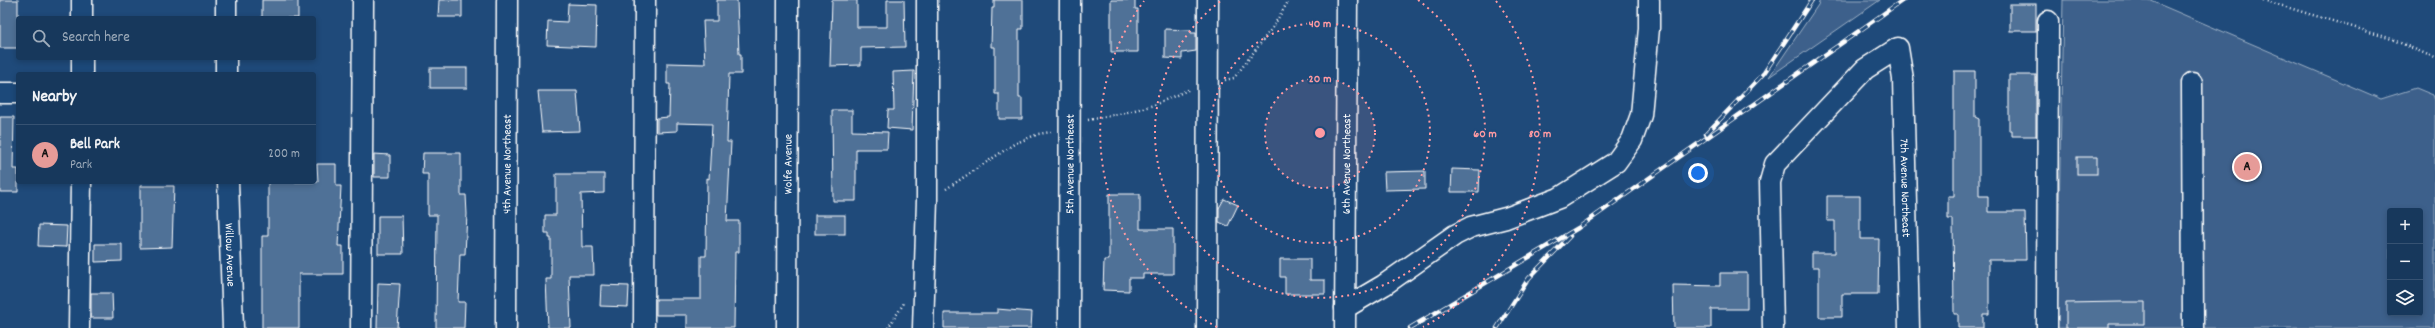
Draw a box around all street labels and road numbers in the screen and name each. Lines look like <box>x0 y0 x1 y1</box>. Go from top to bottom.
street label: 5th Avenue Northeast <box>1062 113 1080 214</box>
street label: 6th Avenue Northeast <box>1339 113 1356 214</box>
street label: 4th Avenue Northeast <box>499 114 517 214</box>
street label: Wolfe Avenue <box>780 134 798 194</box>
street label: 7th Avenue Northeast <box>1894 138 1914 238</box>
street label: Willow Avenue <box>219 223 239 287</box>

